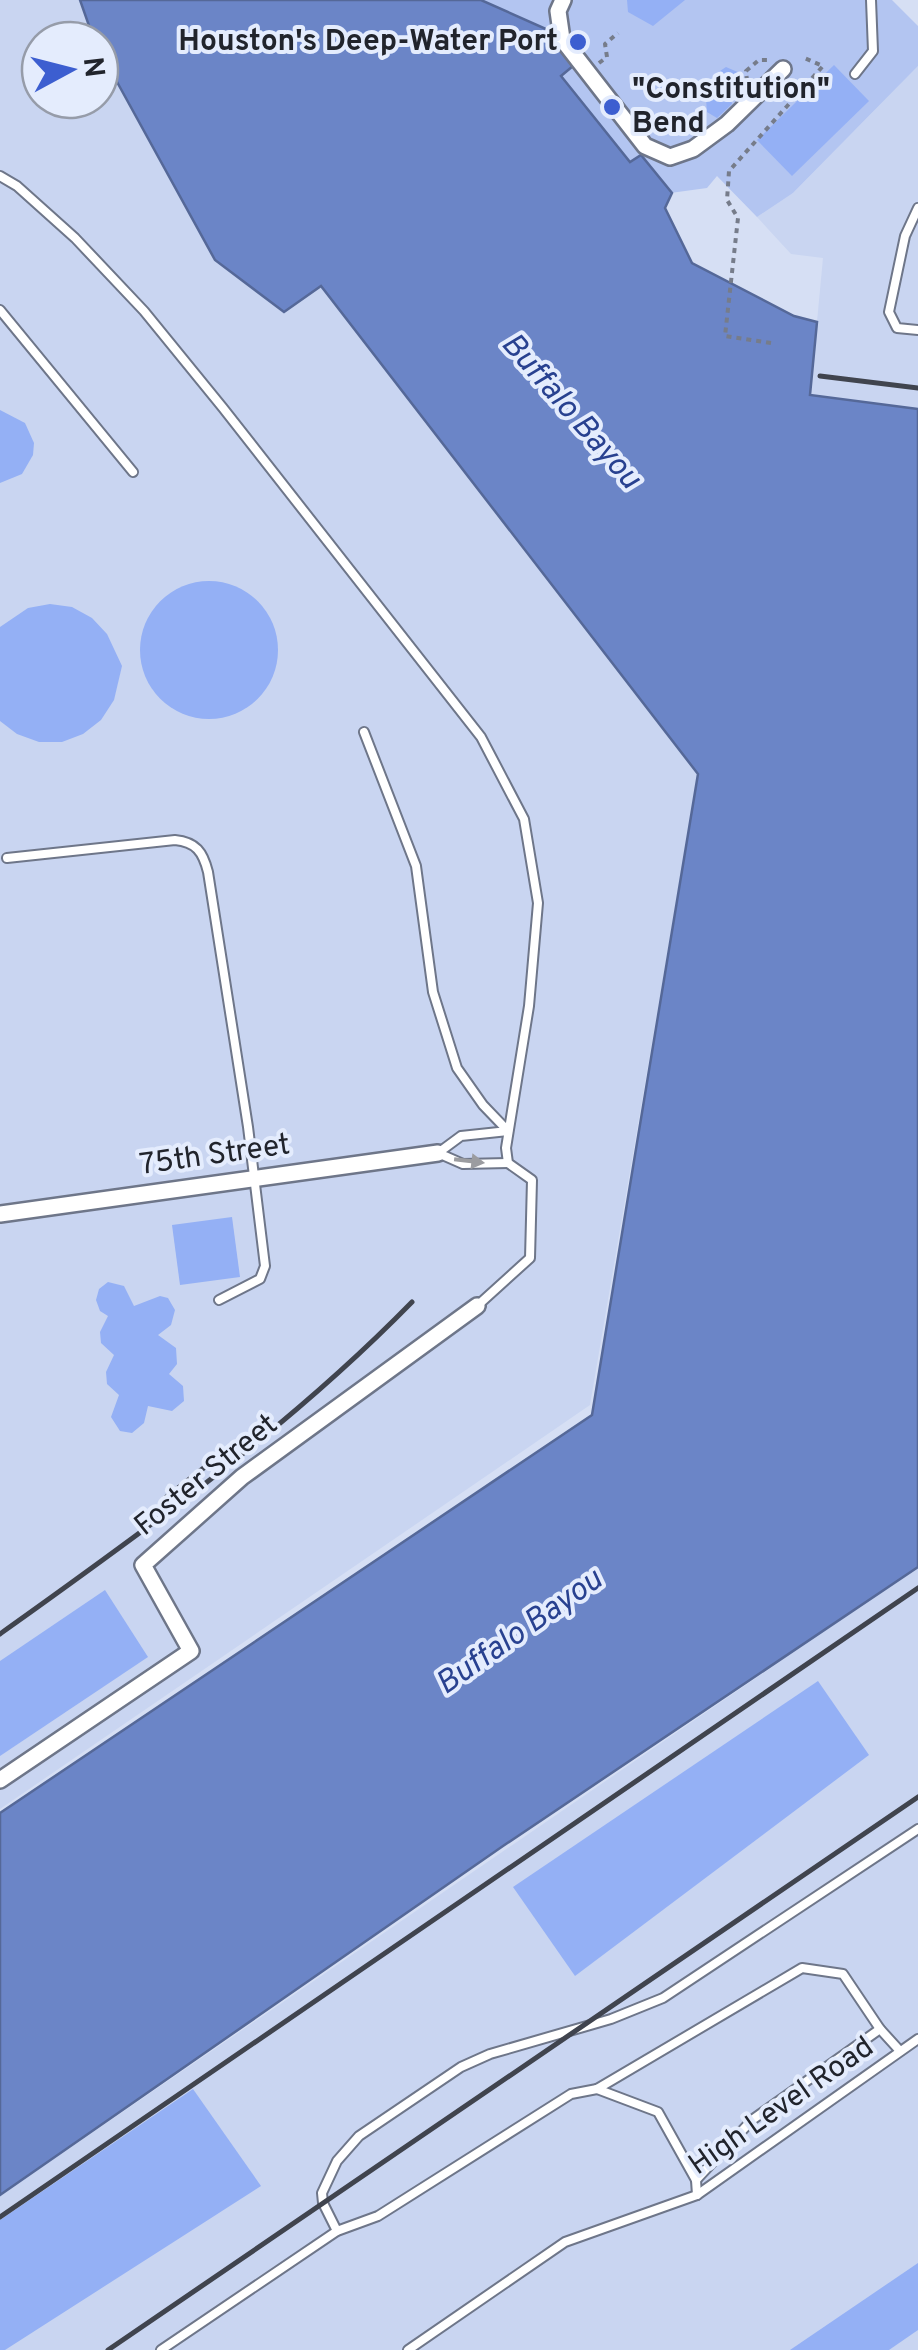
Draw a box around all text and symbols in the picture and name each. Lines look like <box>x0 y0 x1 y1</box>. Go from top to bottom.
north arrow <box>20 20 120 120</box>
place label: Houston's Deep-Water Port <box>178 24 558 61</box>
marker: Houston's Deep-Water Port <box>567 31 589 53</box>
text: N <box>73 55 111 79</box>
place label: "Constitution" Bend <box>632 72 830 143</box>
marker: "Constitution" Bend <box>601 96 623 118</box>
water label: Buffalo Bayou <box>491 326 649 499</box>
street label: 75th Street <box>137 1127 293 1185</box>
one-way arrow <box>454 1154 485 1170</box>
street label: Foster Street <box>128 1407 286 1545</box>
water label: Buffalo Bayou <box>429 1561 611 1705</box>
street label: High Level Road <box>682 2029 882 2185</box>

